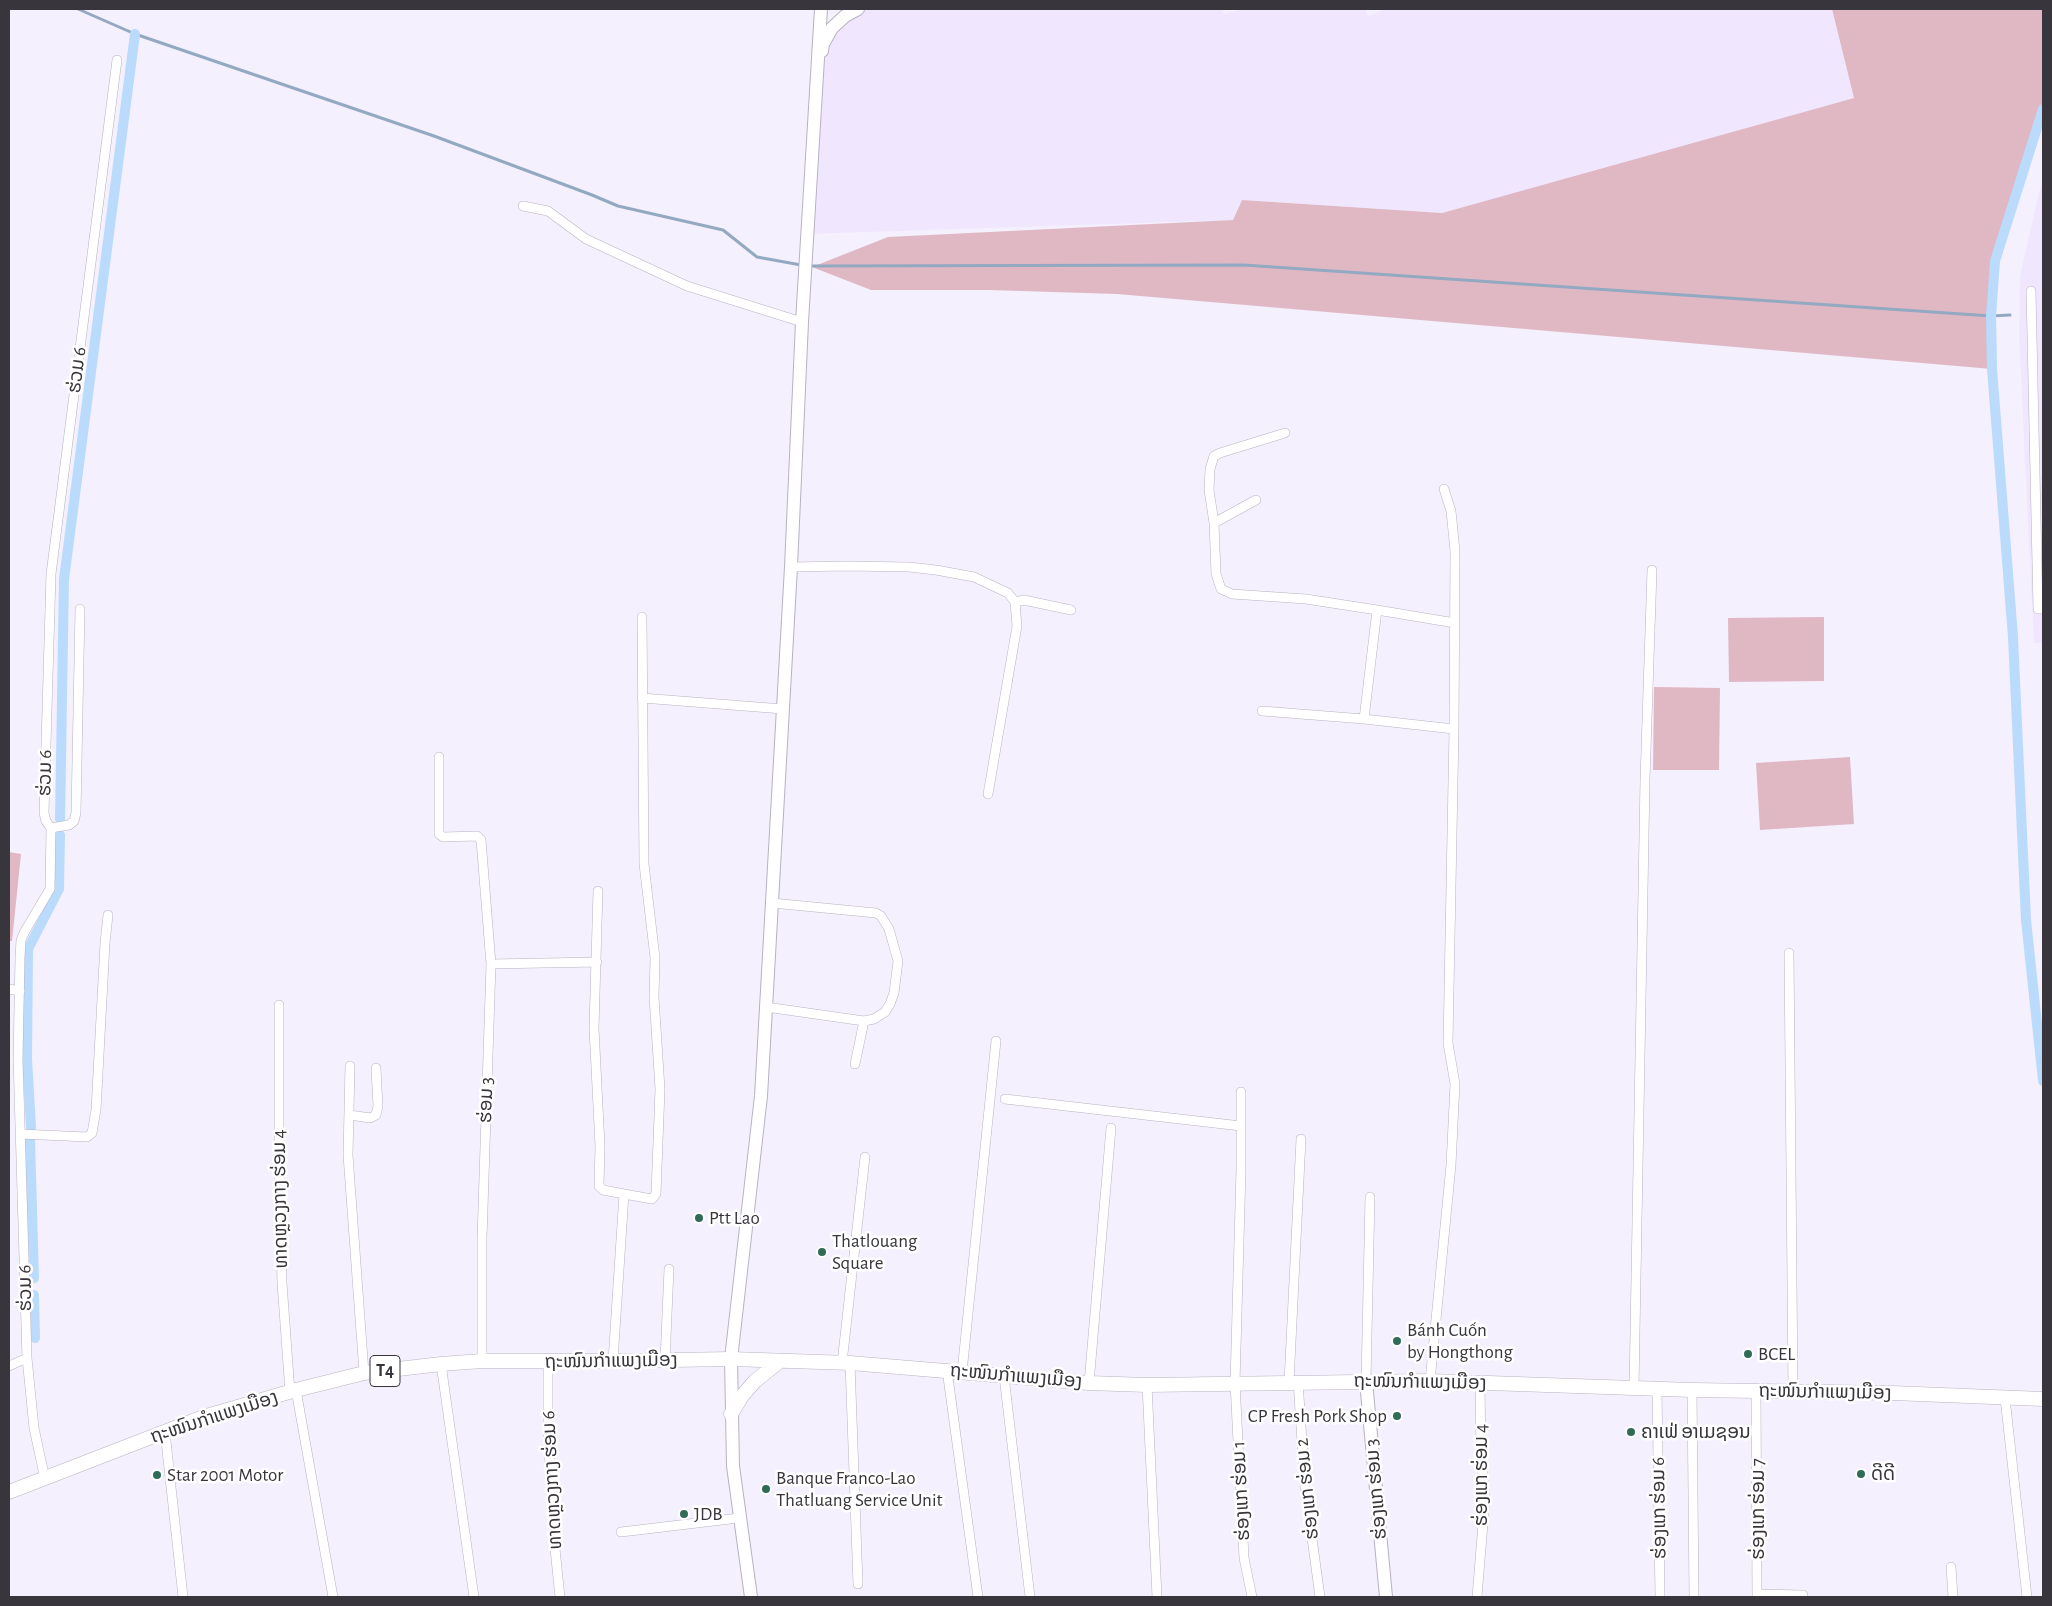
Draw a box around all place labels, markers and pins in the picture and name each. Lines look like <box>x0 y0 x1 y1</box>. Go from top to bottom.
place label: Ptt Lao <box>709 1207 760 1229</box>
marker: Ptt Lao <box>693 1212 705 1224</box>
place label: Thatlouang Square <box>832 1230 917 1274</box>
marker: Thatlouang Square <box>816 1246 828 1258</box>
place label: Bánh Cuốn by Hongthong <box>1407 1319 1513 1363</box>
marker: Bánh Cuốn by Hongthong <box>1391 1335 1403 1347</box>
place label: BCEL <box>1758 1343 1795 1365</box>
marker: BCEL <box>1742 1348 1754 1360</box>
place label: CP Fresh Pork Shop <box>1248 1405 1387 1427</box>
marker: CP Fresh Pork Shop <box>1391 1410 1403 1422</box>
place label: ຄາເຟ່ ອາເມຊອນ <box>1641 1421 1751 1443</box>
marker: ຄາເຟ່ ອາເມຊອນ <box>1625 1426 1637 1438</box>
place label: ດີດີ <box>1871 1463 1895 1485</box>
place label: Star 2001 Motor <box>167 1464 283 1486</box>
place label: Banque Franco-Lao Thatluang Service Unit <box>776 1467 943 1511</box>
marker: ດີດີ <box>1855 1468 1867 1480</box>
marker: Star 2001 Motor <box>151 1469 163 1481</box>
marker: Banque Franco-Lao Thatluang Service Unit <box>760 1483 772 1495</box>
place label: JDB <box>694 1503 722 1525</box>
marker: JDB <box>678 1508 690 1520</box>

